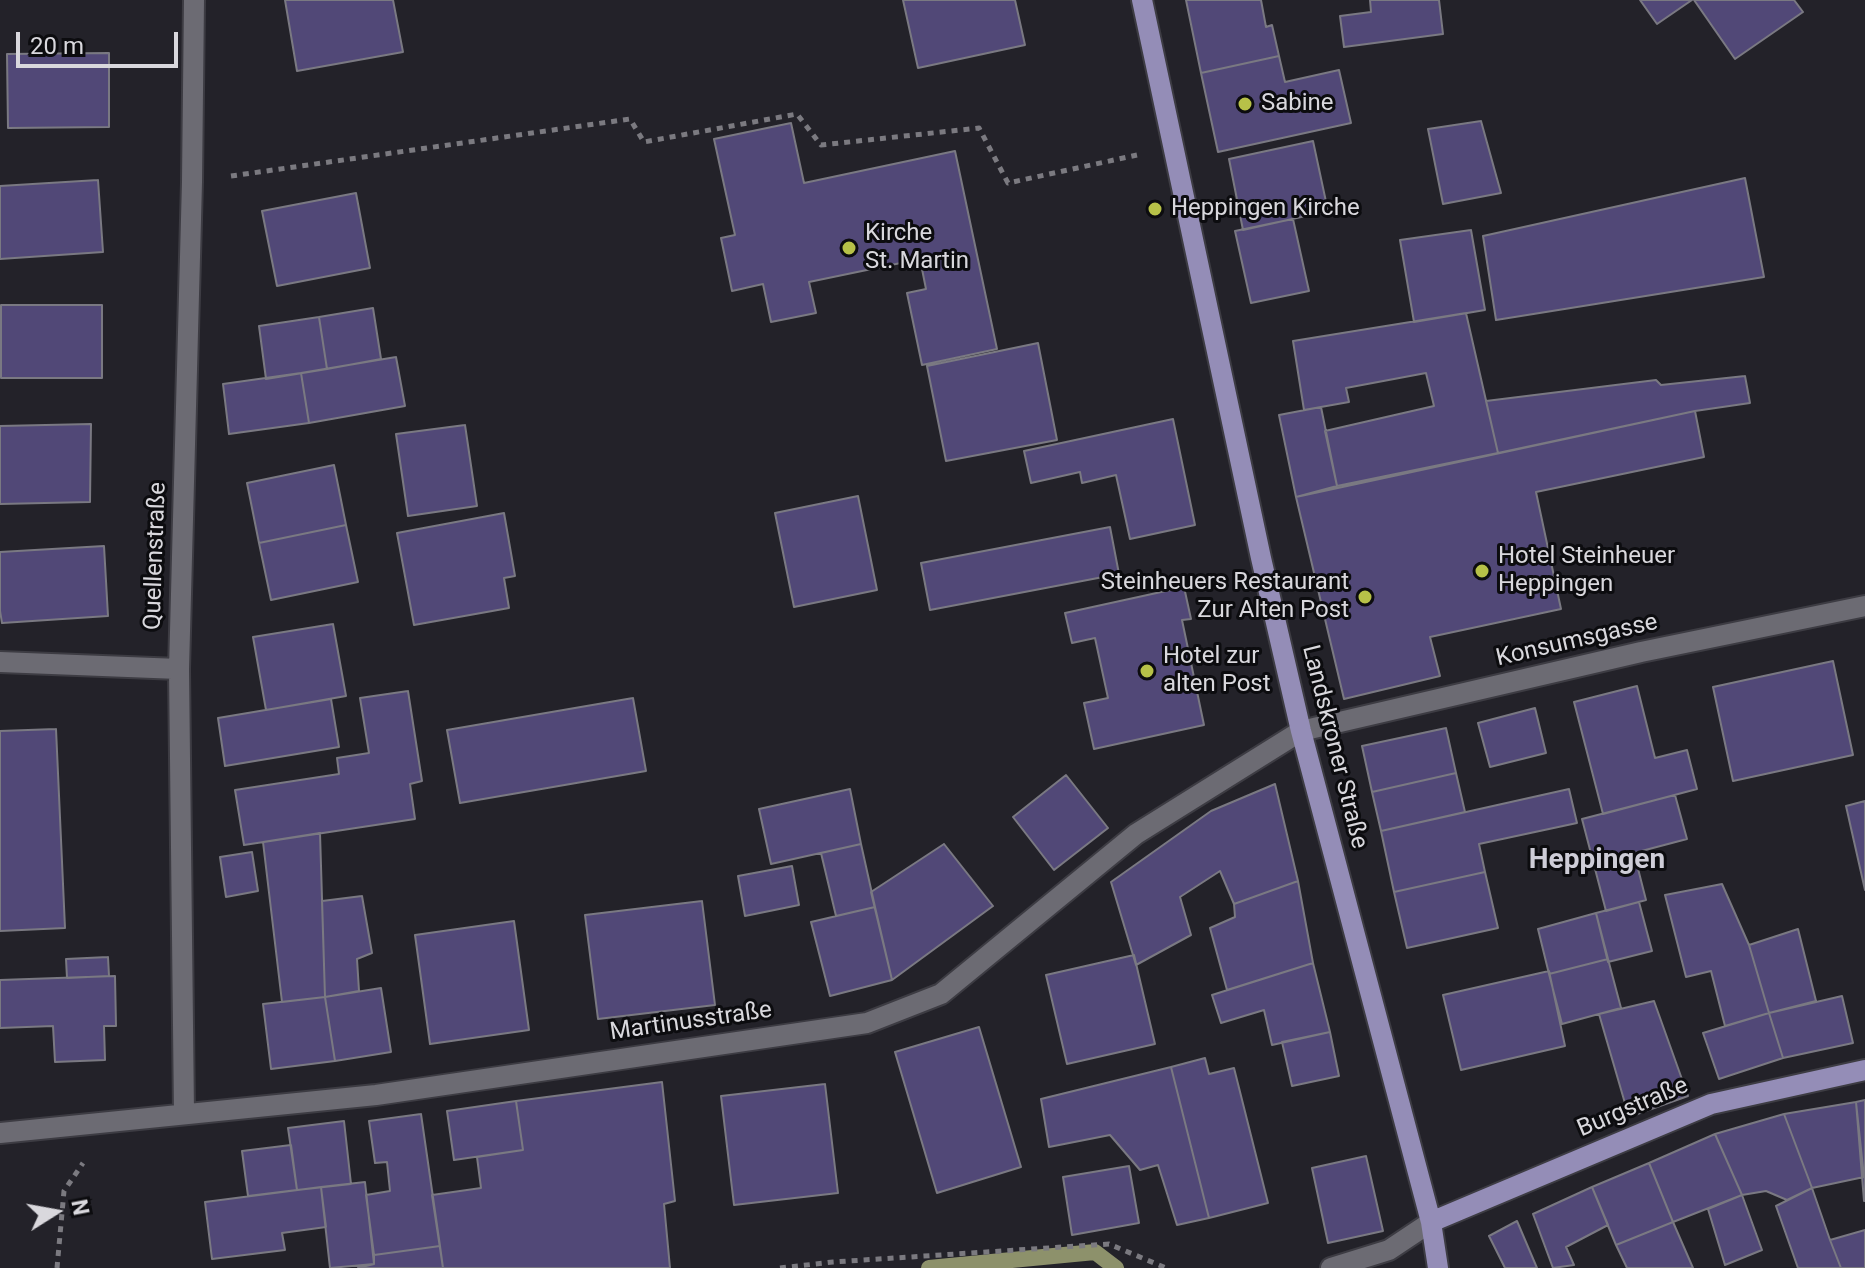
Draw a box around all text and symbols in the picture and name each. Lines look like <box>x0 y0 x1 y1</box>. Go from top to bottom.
scale bar <box>20 16 182 66</box>
text: 20 m <box>30 32 84 60</box>
place label: Sabine <box>1261 90 1334 118</box>
marker: Sabine <box>1236 95 1254 113</box>
place label: Heppingen Kirche <box>1171 195 1360 223</box>
marker: Heppingen Kirche <box>1146 200 1164 218</box>
place label: Kirche St. Martin <box>865 220 969 276</box>
marker: Kirche St. Martin <box>840 239 858 257</box>
street label: Quellenstraße <box>139 482 173 630</box>
place label: Hotel Steinheuer Heppingen <box>1498 543 1675 599</box>
marker: Hotel Steinheuer Heppingen <box>1473 562 1491 580</box>
place label: Steinheuers Restaurant Zur Alten Post <box>1101 569 1349 625</box>
marker: Steinheuers Restaurant Zur Alten Post <box>1356 588 1374 606</box>
street label: Konsumsgasse <box>1493 608 1661 674</box>
street label: Landskroner Straße <box>1295 642 1373 852</box>
place label: Hotel zur alten Post <box>1163 643 1271 699</box>
marker: Hotel zur alten Post <box>1138 662 1156 680</box>
district label: Heppingen <box>1529 844 1665 878</box>
street label: Martinusstraße <box>608 996 774 1048</box>
street label: Burgstraße <box>1573 1072 1693 1144</box>
north arrow <box>16 1172 96 1252</box>
text: N <box>66 1197 94 1217</box>

